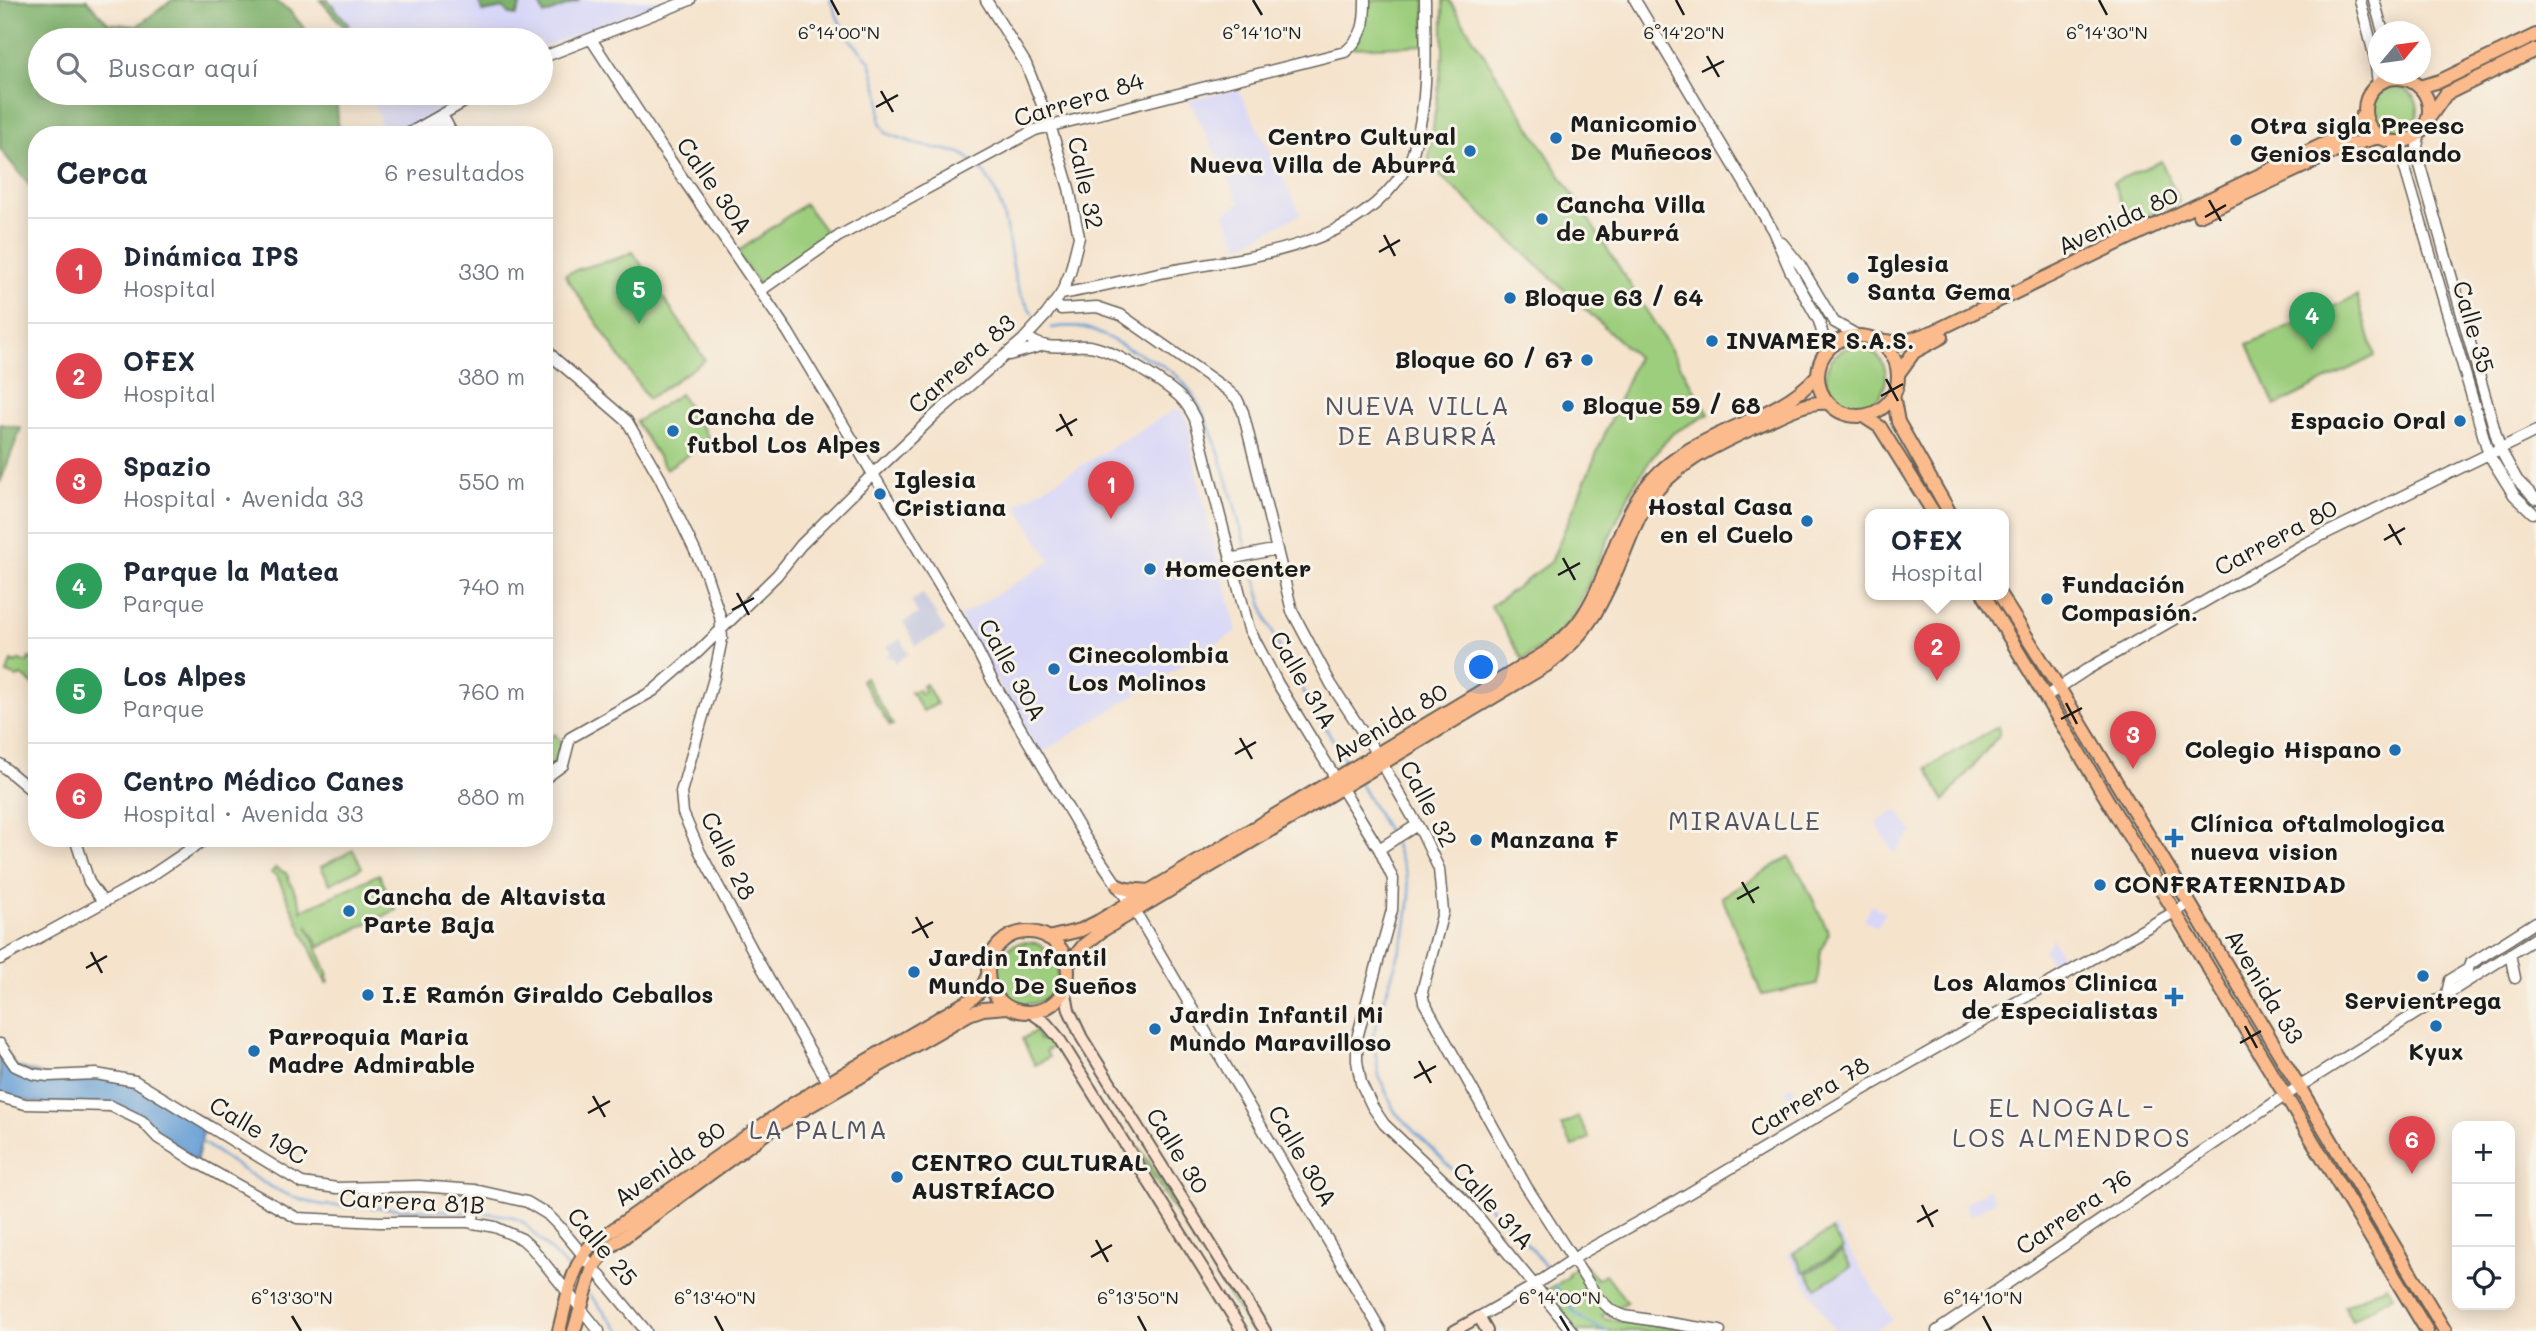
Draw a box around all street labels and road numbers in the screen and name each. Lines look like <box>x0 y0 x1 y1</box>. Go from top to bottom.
street label: Carrera 84 <box>1010 64 1147 133</box>
street label: Calle 30A <box>670 130 760 240</box>
street label: Calle 32 <box>1062 133 1111 232</box>
street label: Avenida 80 <box>2052 178 2183 261</box>
street label: Calle 35 <box>2446 277 2502 376</box>
street label: Carrera 83 <box>901 306 1021 419</box>
street label: Carrera 80 <box>2208 491 2342 582</box>
street label: Calle 30A <box>973 613 1054 726</box>
street label: Calle 31A <box>1264 625 1345 734</box>
street label: Avenida 80 <box>1326 675 1453 768</box>
street label: Calle 32 <box>1394 754 1465 852</box>
street label: Calle 28 <box>695 806 764 905</box>
street label: Avenida 33 <box>2219 923 2312 1049</box>
street label: Carrera 78 <box>1744 1048 1874 1143</box>
street label: Calle 19C <box>204 1088 313 1171</box>
street label: Calle 30A <box>1262 1099 1345 1212</box>
street label: Calle 30 <box>1140 1101 1217 1199</box>
street label: Avenida 80 <box>607 1113 731 1213</box>
street label: Calle 31A <box>1446 1154 1542 1256</box>
street label: Carrera 76 <box>2009 1161 2137 1261</box>
street label: Carrera 81B <box>338 1181 486 1220</box>
street label: Calle 25 <box>561 1200 645 1292</box>

